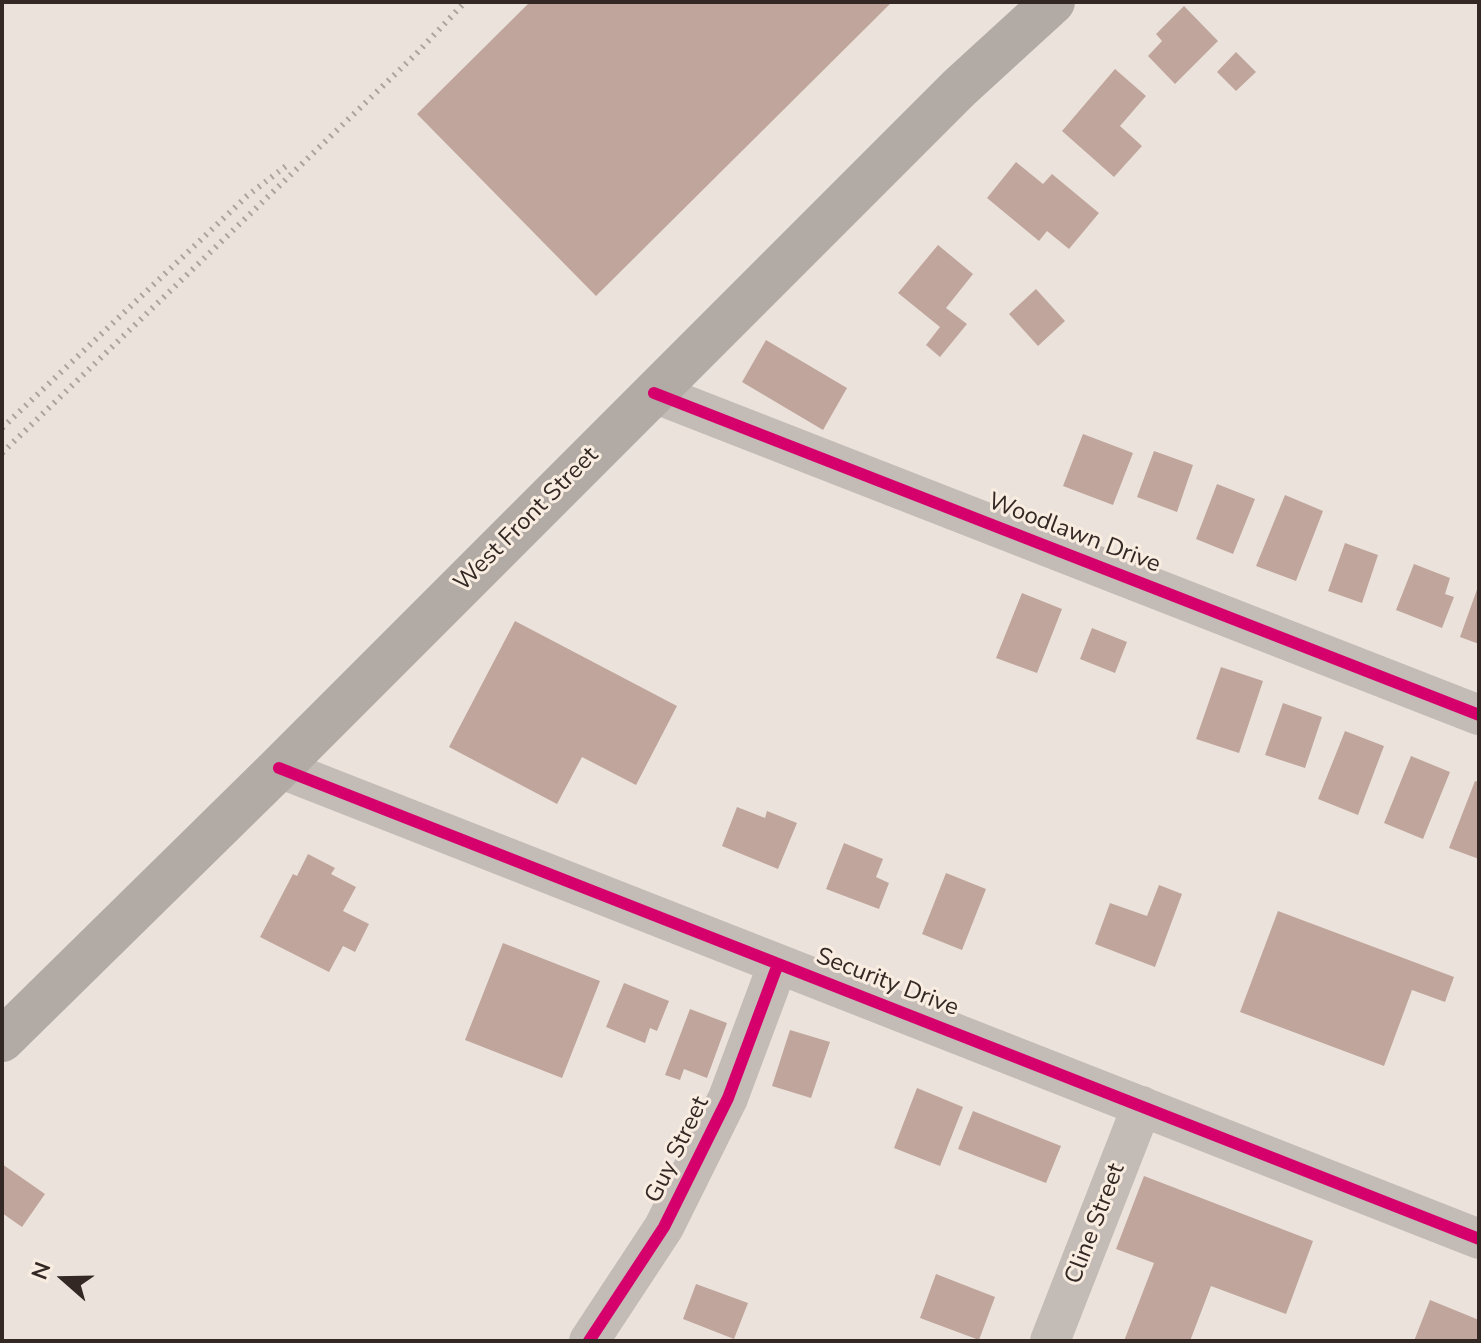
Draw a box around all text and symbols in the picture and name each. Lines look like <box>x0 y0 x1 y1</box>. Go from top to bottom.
street label: West Front Street <box>449 442 605 598</box>
street label: Woodlawn Drive <box>984 488 1164 580</box>
street label: Security Drive <box>812 943 962 1023</box>
street label: Guy Street <box>640 1092 716 1208</box>
street label: Cline Street <box>1060 1160 1132 1288</box>
north arrow <box>24 1239 104 1319</box>
text: N <box>25 1258 58 1284</box>

